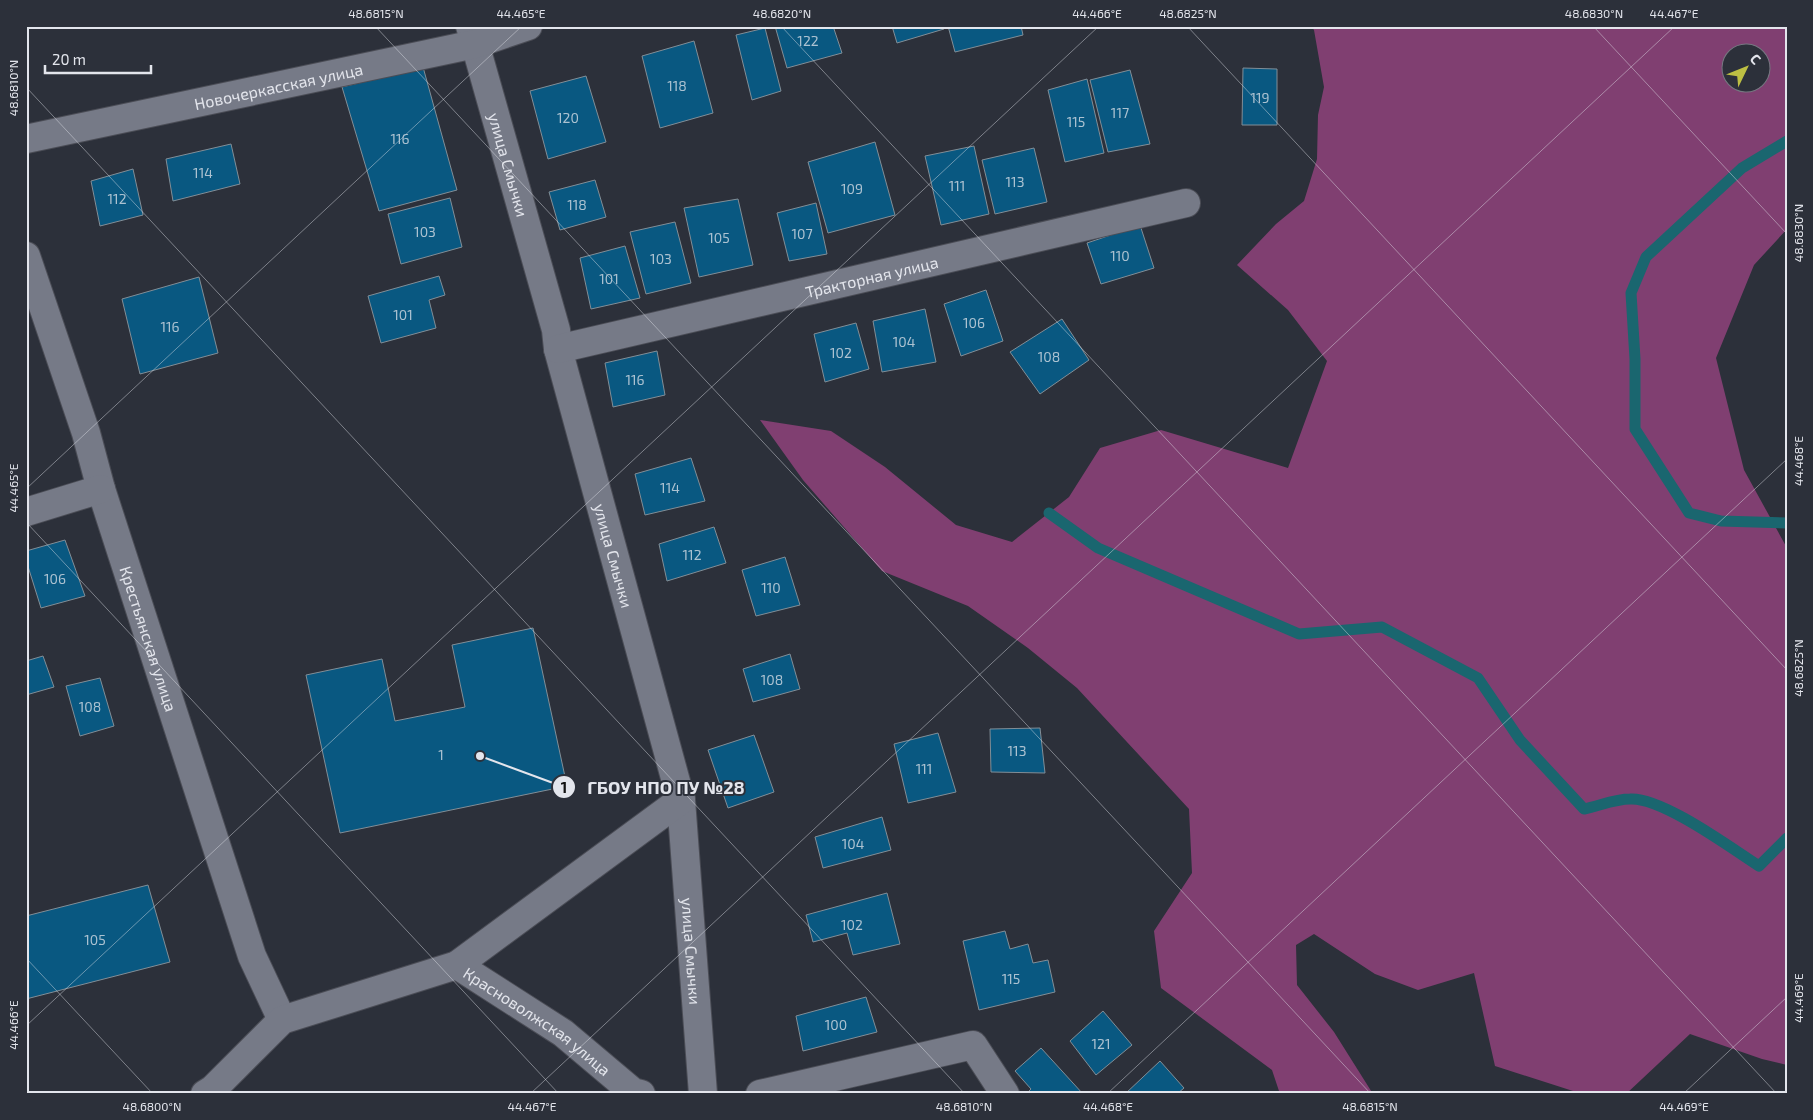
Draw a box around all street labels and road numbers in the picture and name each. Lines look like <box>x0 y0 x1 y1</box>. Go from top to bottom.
street label: Новочеркасская улица <box>192 59 364 113</box>
street label: улица Смычки <box>484 110 533 219</box>
street label: Тракторная улица <box>803 251 940 301</box>
street label: улица Смычки <box>590 501 638 610</box>
street label: Крестьянская улица <box>117 563 182 714</box>
street label: улица Смычки <box>678 897 706 1005</box>
street label: Красноволжская улица <box>460 962 615 1079</box>

